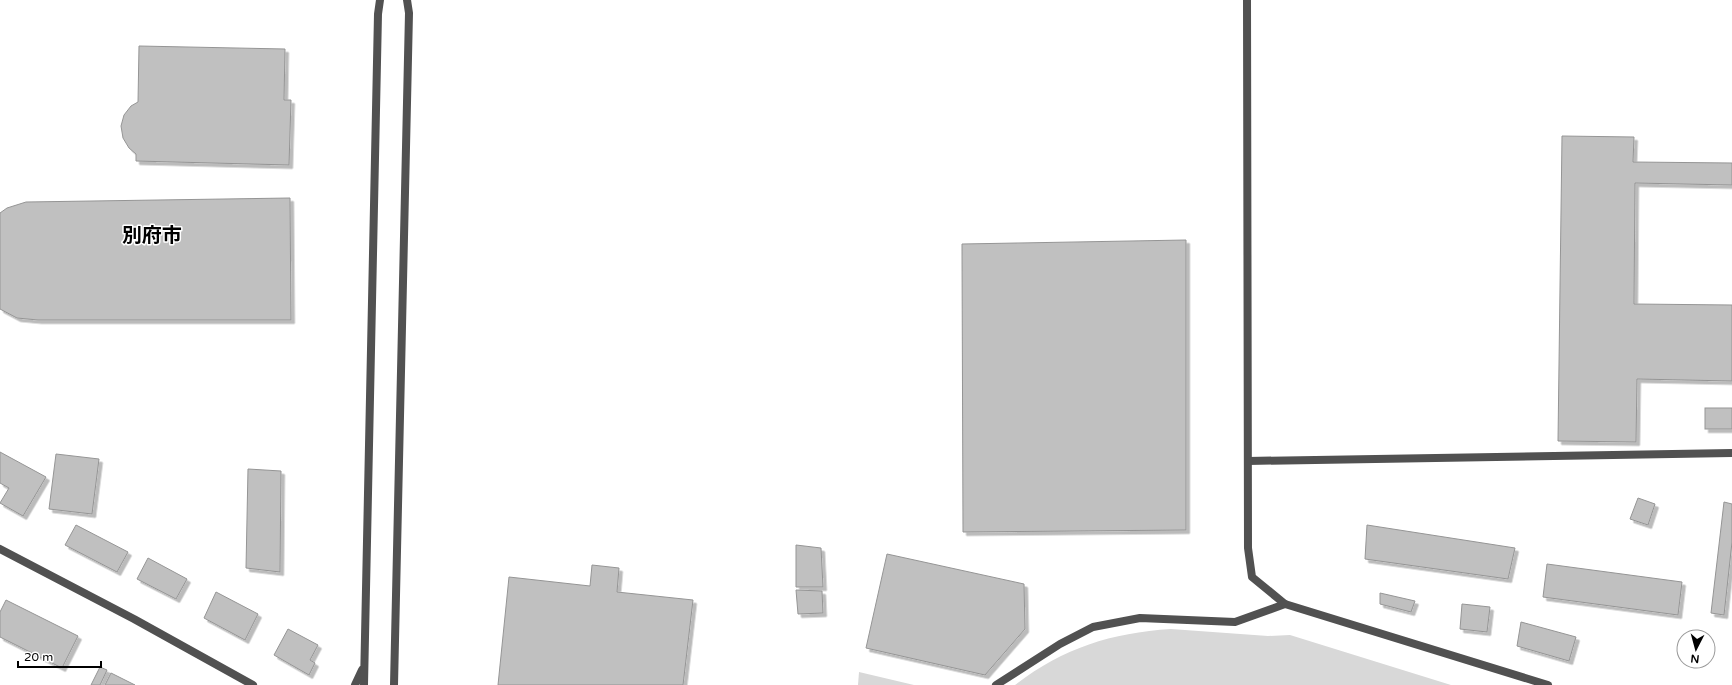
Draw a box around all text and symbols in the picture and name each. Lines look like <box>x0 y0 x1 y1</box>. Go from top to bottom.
district label: 別府市 <box>122 224 182 248</box>
north arrow <box>1676 629 1716 669</box>
scale bar <box>18 643 101 669</box>
text: 20 m <box>24 650 53 664</box>
text: N <box>1690 652 1700 665</box>

